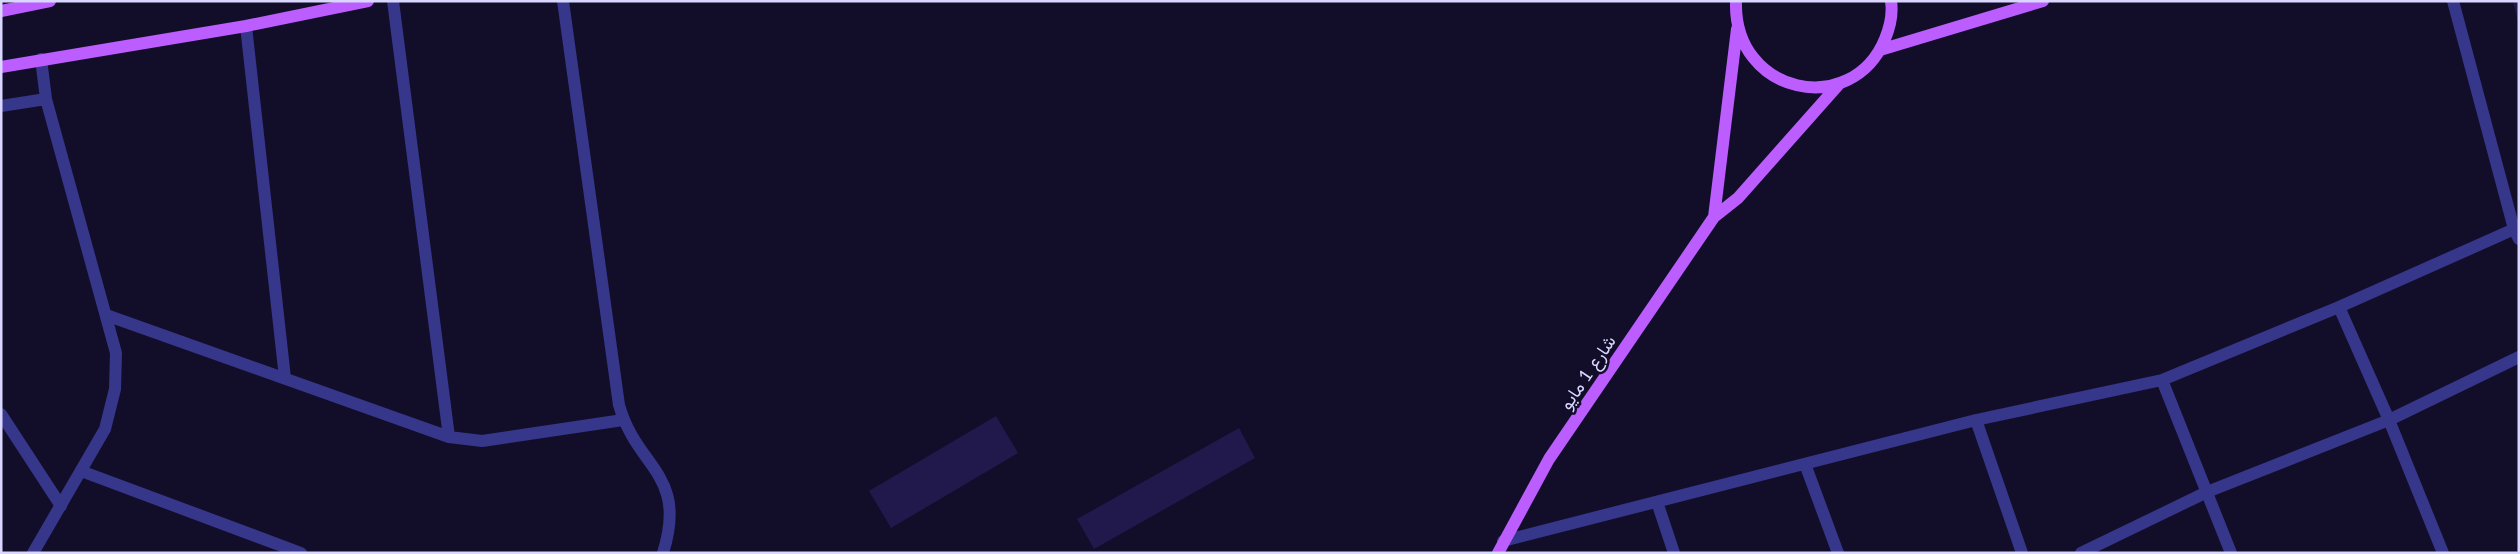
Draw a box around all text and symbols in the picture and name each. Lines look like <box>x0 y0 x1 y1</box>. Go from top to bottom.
street label: شارع 1 مايو <box>1554 331 1621 414</box>

